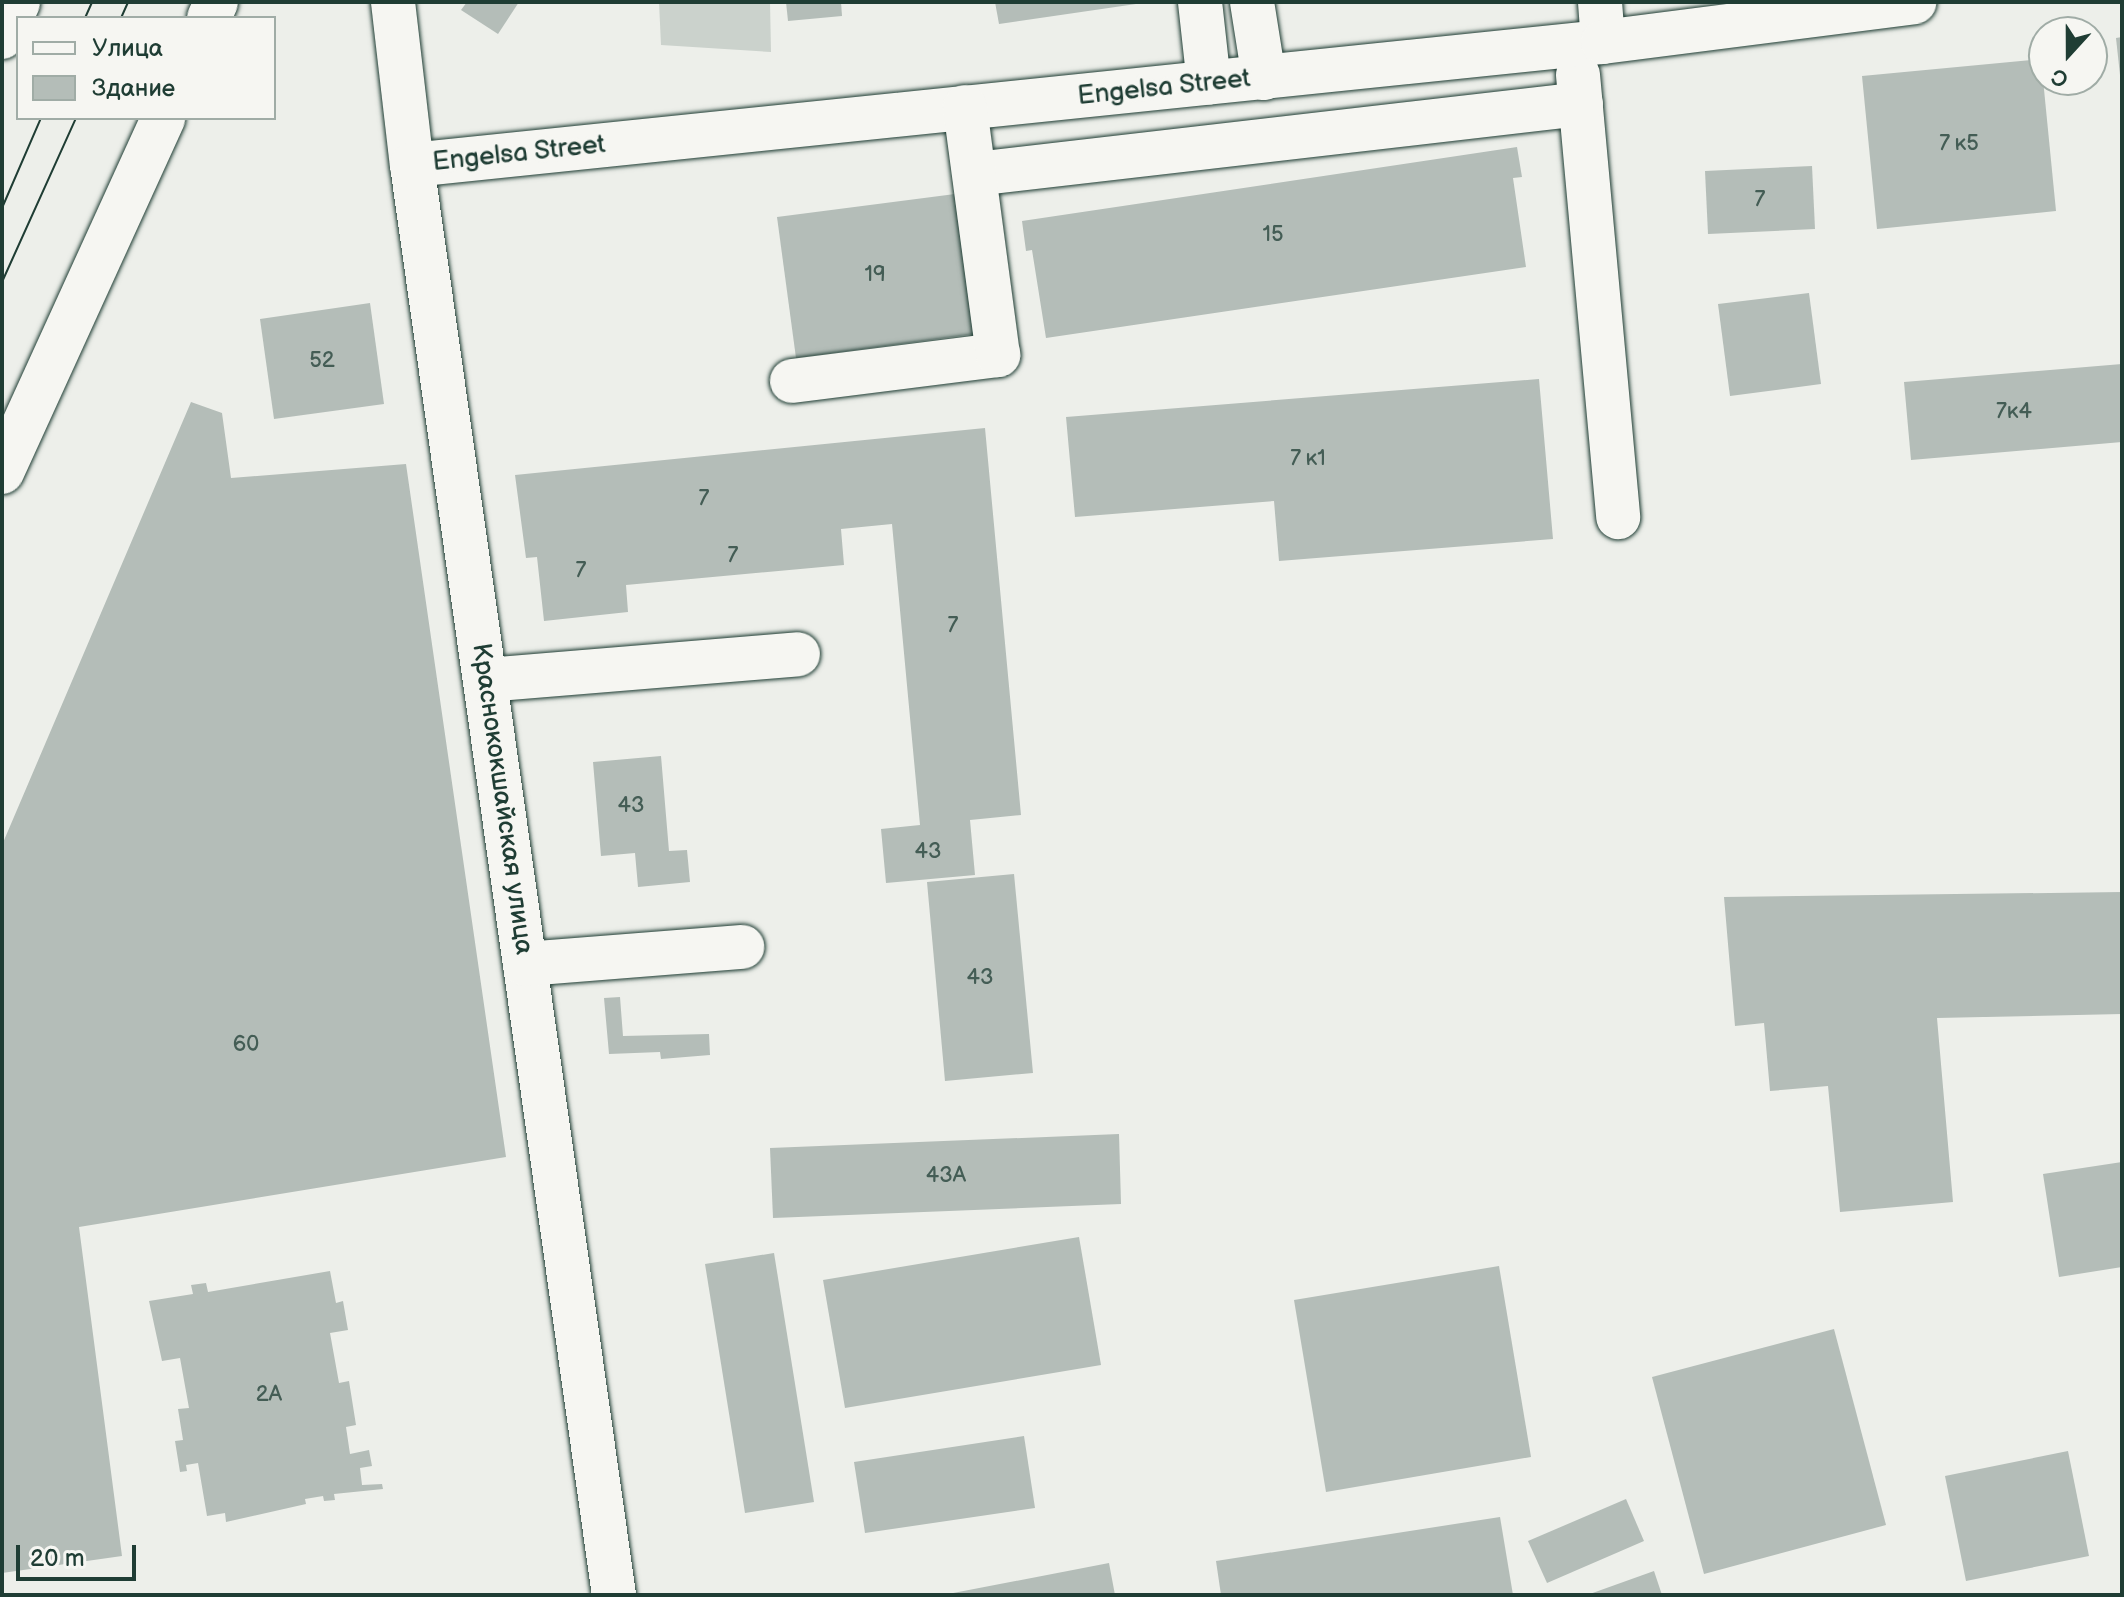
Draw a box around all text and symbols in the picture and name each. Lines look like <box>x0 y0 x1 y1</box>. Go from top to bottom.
legend <box>16 16 276 120</box>
north arrow <box>2028 16 2108 96</box>
text: Улица <box>92 34 163 63</box>
text: С <box>2048 62 2072 92</box>
street label: Engelsa Street <box>1076 63 1252 113</box>
text: Здание <box>92 74 175 103</box>
street label: Engelsa Street <box>431 129 607 179</box>
house number: 7 к5 <box>1938 131 1980 157</box>
house number: 7 <box>1755 187 1765 213</box>
house number: 15 <box>1262 222 1284 248</box>
house number: 19 <box>864 262 886 288</box>
house number: 52 <box>309 348 335 374</box>
house number: 7к4 <box>1996 399 2032 425</box>
house number: 7 к1 <box>1290 446 1326 472</box>
house number: 7 <box>699 486 709 512</box>
house number: 7 <box>728 543 738 569</box>
house number: 7 <box>576 558 586 584</box>
house number: 7 <box>948 613 958 639</box>
street label: Краснококшайская улица <box>465 641 539 957</box>
house number: 43 <box>618 793 644 819</box>
house number: 43 <box>915 839 941 865</box>
house number: 43 <box>967 965 993 991</box>
house number: 60 <box>233 1032 259 1058</box>
house number: 43А <box>926 1163 966 1189</box>
house number: 2А <box>256 1382 282 1408</box>
scale bar <box>20 1529 140 1579</box>
text: 20 m <box>30 1544 85 1573</box>

